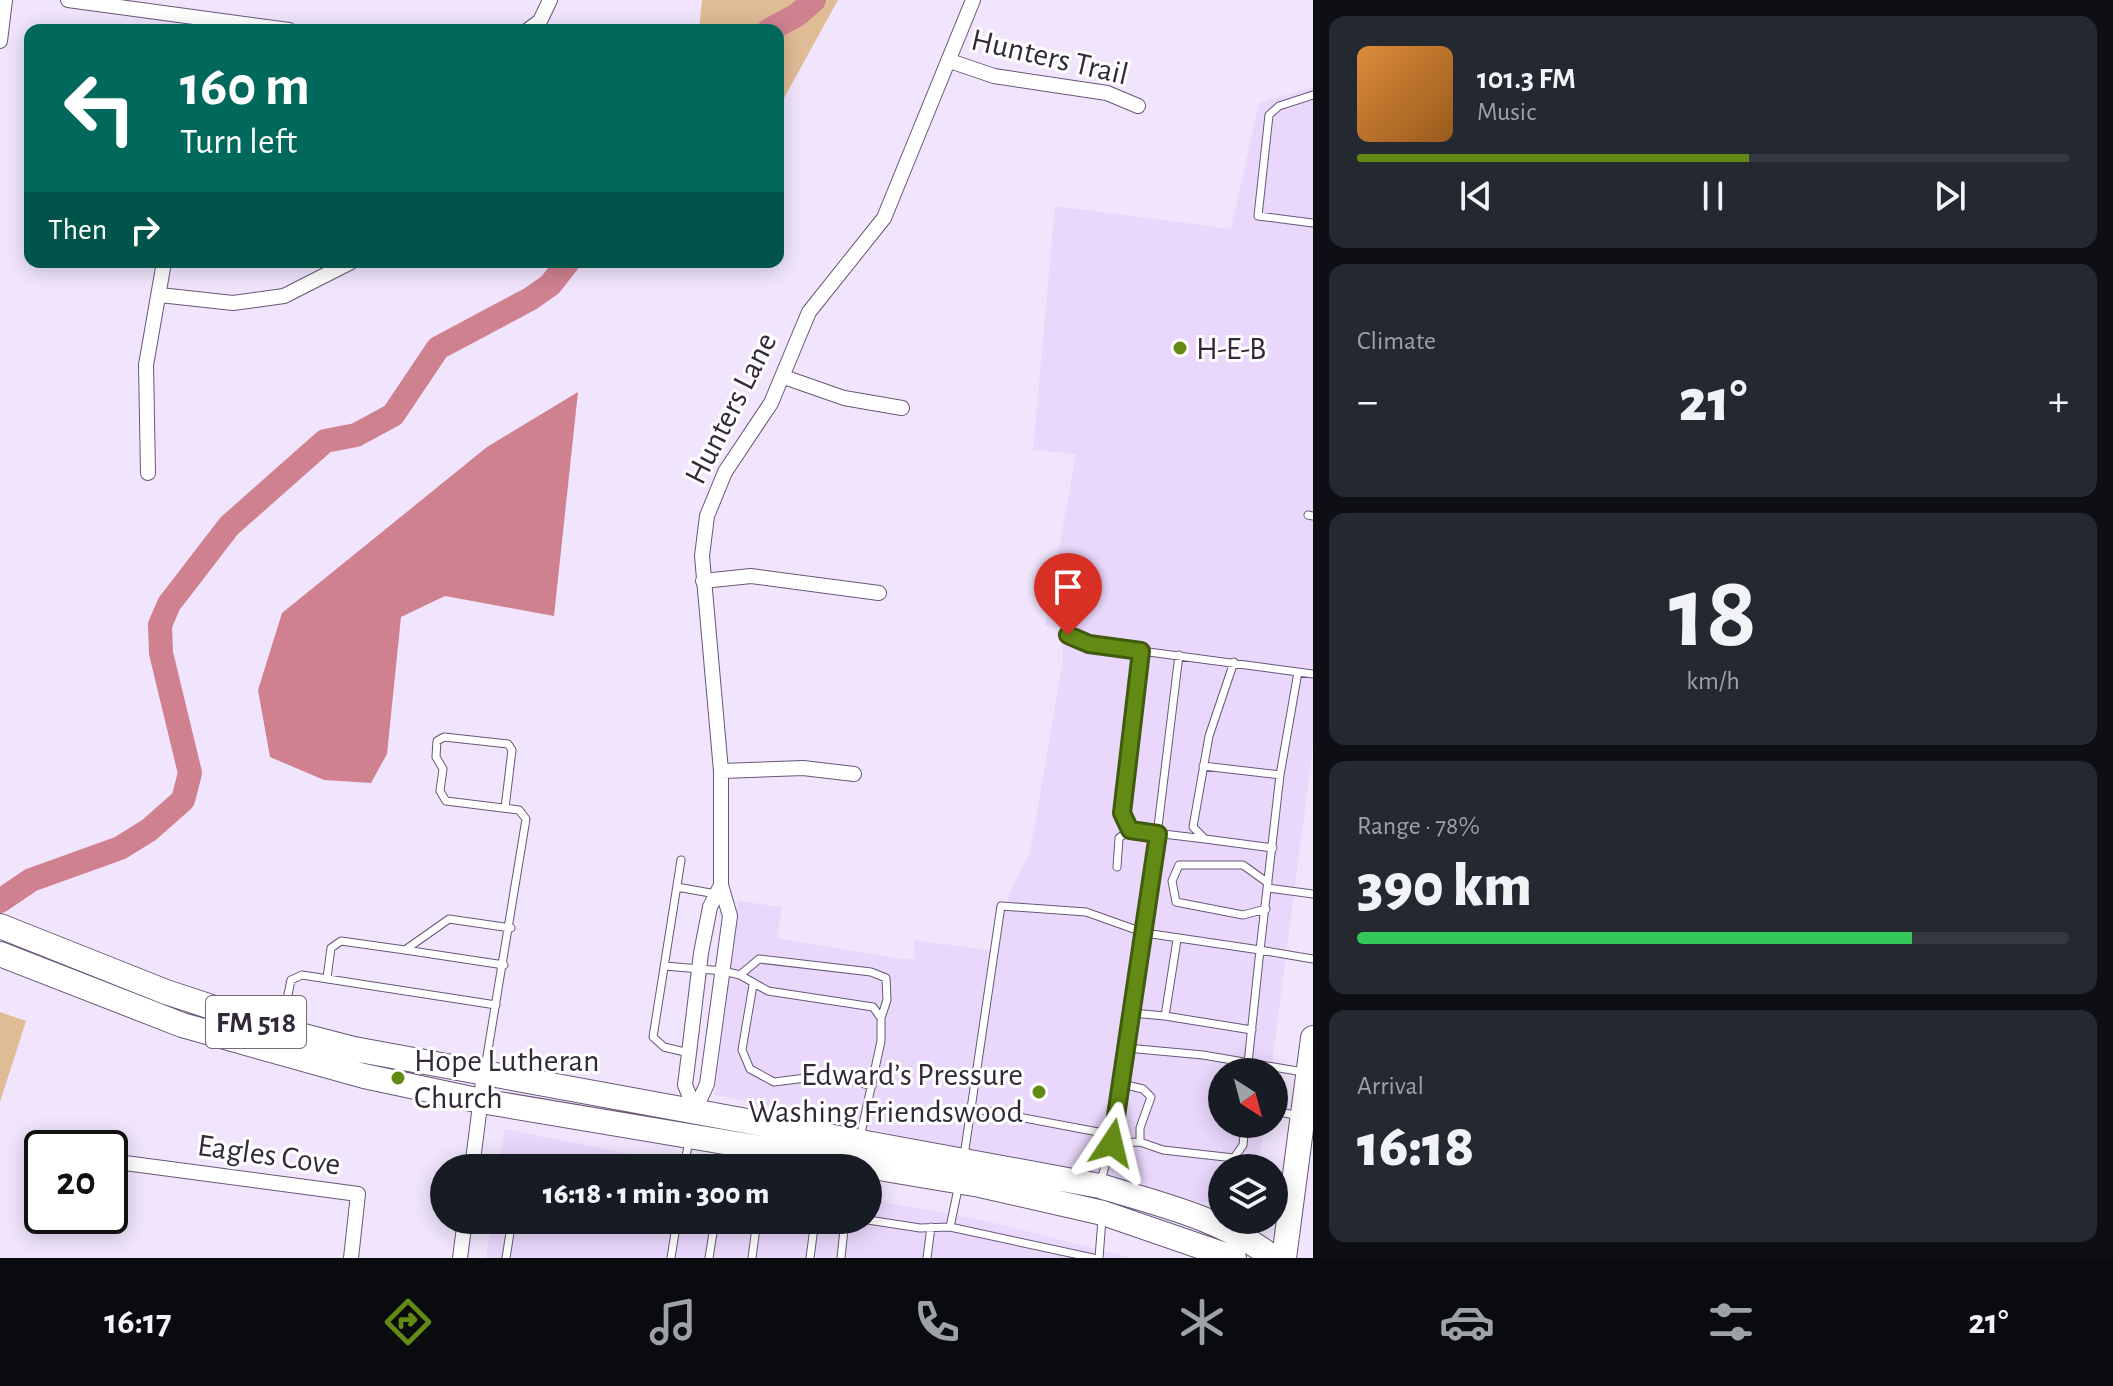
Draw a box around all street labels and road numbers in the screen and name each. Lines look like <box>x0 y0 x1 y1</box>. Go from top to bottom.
street label: Hunters Trail <box>968 23 1131 91</box>
street label: Hunters Lane <box>679 328 783 489</box>
road number: FM 518 <box>206 996 306 1048</box>
street label: Eagles Cove <box>195 1129 342 1181</box>

